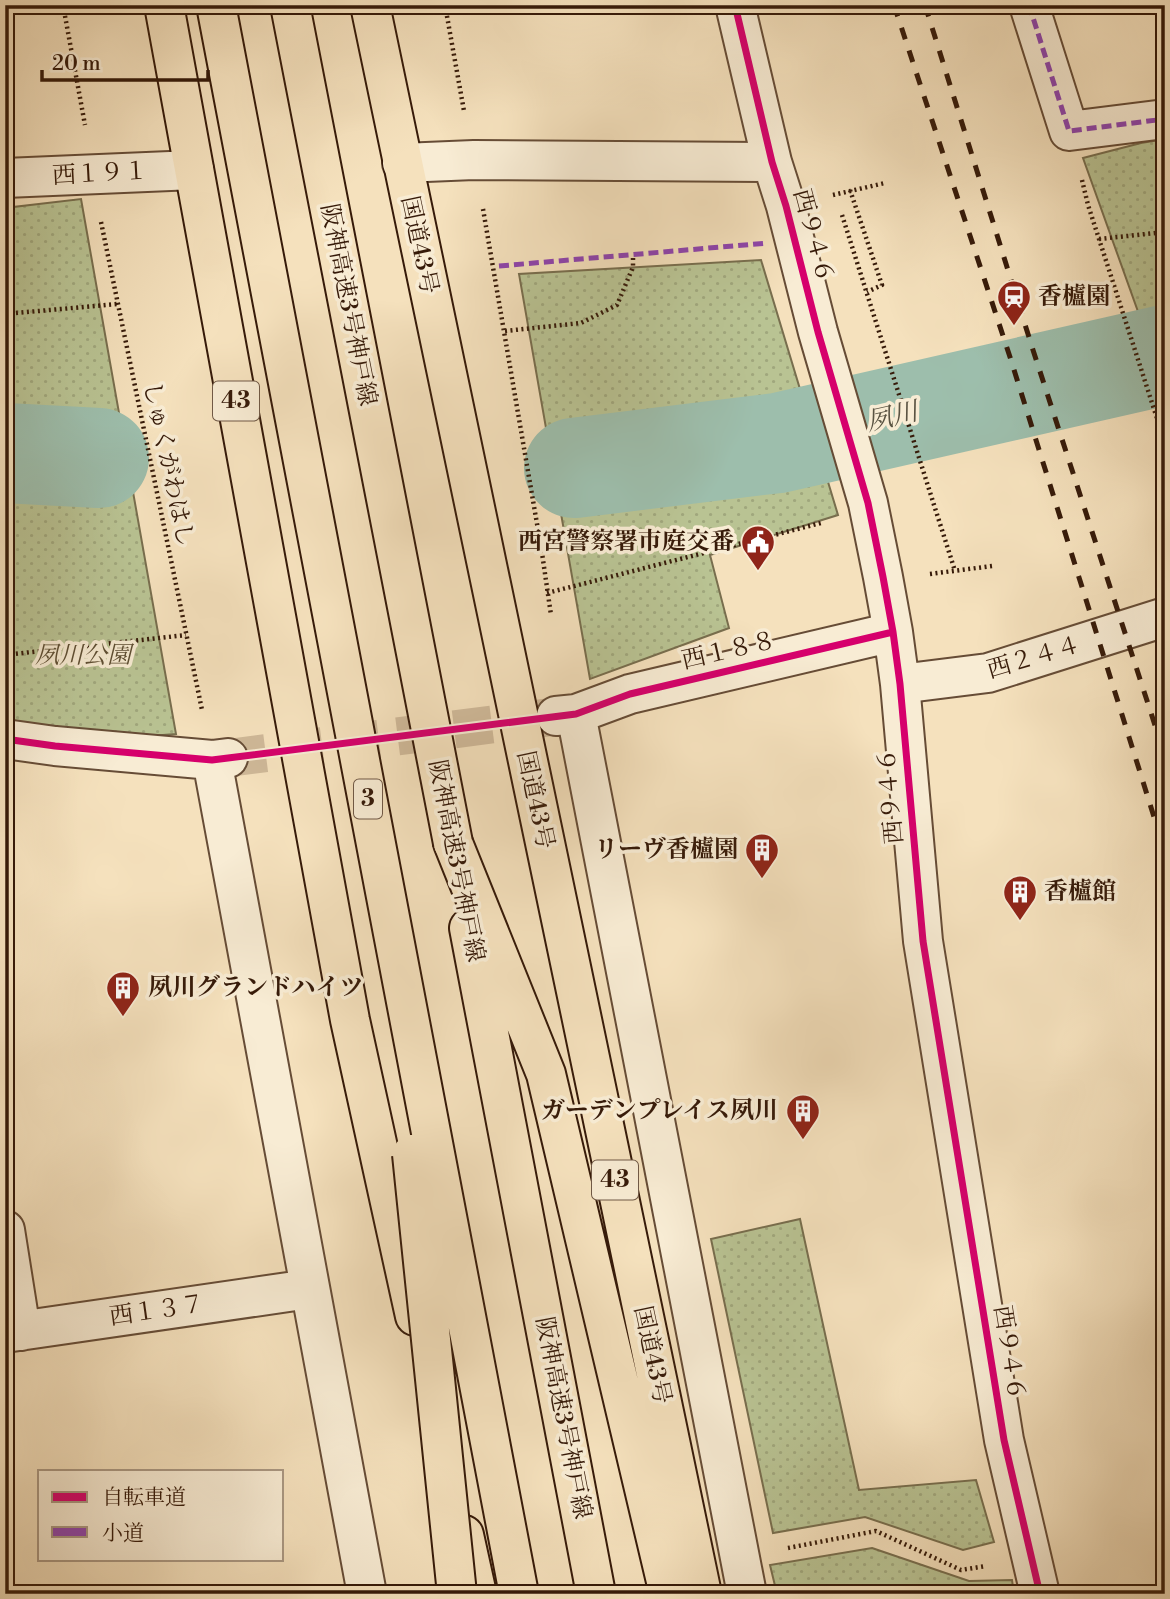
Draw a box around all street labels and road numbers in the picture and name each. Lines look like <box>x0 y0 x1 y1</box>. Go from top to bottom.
street label: 西１９１ <box>51 157 149 191</box>
street label: 西９４６ <box>786 186 840 286</box>
street label: 国道43号 <box>394 193 444 297</box>
street label: 阪神高速3号神戸線 <box>314 201 382 409</box>
street label: しゅくがわはし <box>136 379 200 549</box>
road number: 43 <box>213 382 259 420</box>
street label: 西１８８ <box>679 626 779 676</box>
street label: 西２４４ <box>984 630 1084 686</box>
street label: 西９４６ <box>872 747 910 845</box>
street label: 国道43号 <box>510 748 560 852</box>
street label: 阪神高速3号神戸線 <box>422 757 490 965</box>
road number: 3 <box>354 779 382 818</box>
road number: 43 <box>592 1161 638 1200</box>
street label: 西１３７ <box>107 1289 207 1333</box>
street label: 国道43号 <box>627 1303 677 1407</box>
street label: 西９４６ <box>987 1303 1031 1403</box>
street label: 阪神高速3号神戸線 <box>529 1314 597 1522</box>

